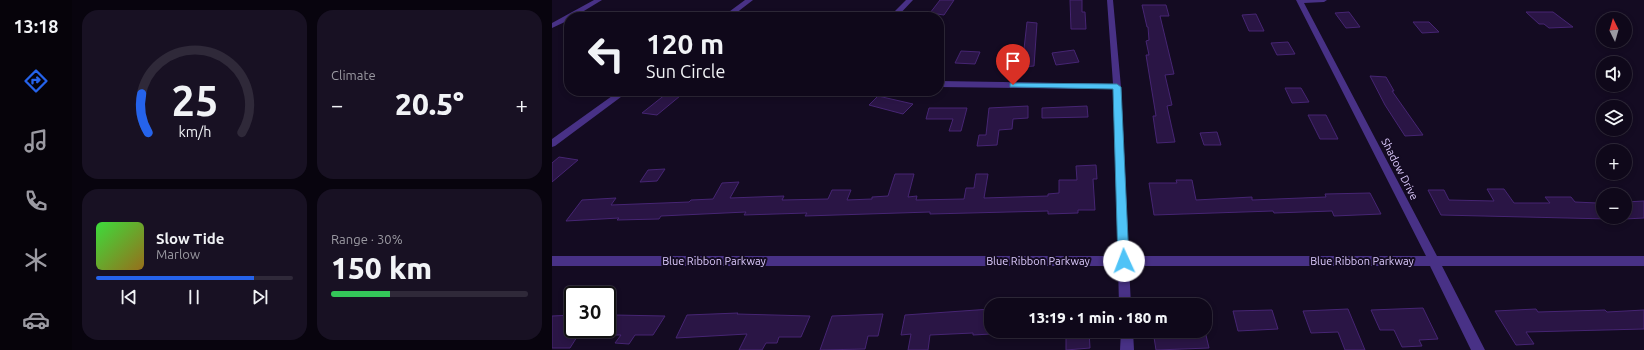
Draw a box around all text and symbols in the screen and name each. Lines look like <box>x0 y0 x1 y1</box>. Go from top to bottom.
north arrow <box>1596 12 1632 48</box>
map controls <box>1596 12 1632 224</box>
text: 13:18 <box>13 16 59 36</box>
icon: left <box>580 28 632 80</box>
text: 120 m <box>646 28 724 59</box>
pin <box>996 44 1030 85</box>
icon: arrive <box>1002 50 1024 72</box>
button: sound <box>1596 56 1632 92</box>
text: Sun Circle <box>646 61 725 81</box>
icon: directions <box>22 67 50 95</box>
text: Climate <box>331 68 376 82</box>
text: 25 <box>171 76 218 123</box>
text: 20.5° <box>395 87 464 121</box>
text: − <box>331 92 343 117</box>
text: + <box>516 92 528 117</box>
button: layers <box>1596 100 1632 136</box>
text: km/h <box>178 123 211 139</box>
icon: music <box>22 127 50 155</box>
street label: Shadow Drive <box>1379 136 1421 202</box>
button: + <box>1596 144 1632 180</box>
icon: phone <box>22 187 50 215</box>
button: − <box>1596 188 1632 224</box>
text: Slow Tide <box>156 230 224 247</box>
text: Range · 30% <box>331 232 403 246</box>
position arrow <box>1103 240 1145 282</box>
icon: climate <box>22 246 50 274</box>
text: Marlow <box>156 247 200 261</box>
text: 150 km <box>331 251 432 285</box>
street label: Blue Ribbon Parkway <box>662 255 767 267</box>
street label: Blue Ribbon Parkway <box>986 255 1091 267</box>
street label: Blue Ribbon Parkway <box>1310 255 1415 267</box>
icon: previous <box>118 286 140 308</box>
icon: pause <box>183 286 205 308</box>
icon: next <box>249 286 271 308</box>
speed limit sign: 30 <box>564 286 616 338</box>
icon: car <box>22 306 50 334</box>
text: 13:19 · 1 min · 180 m <box>1028 309 1168 326</box>

